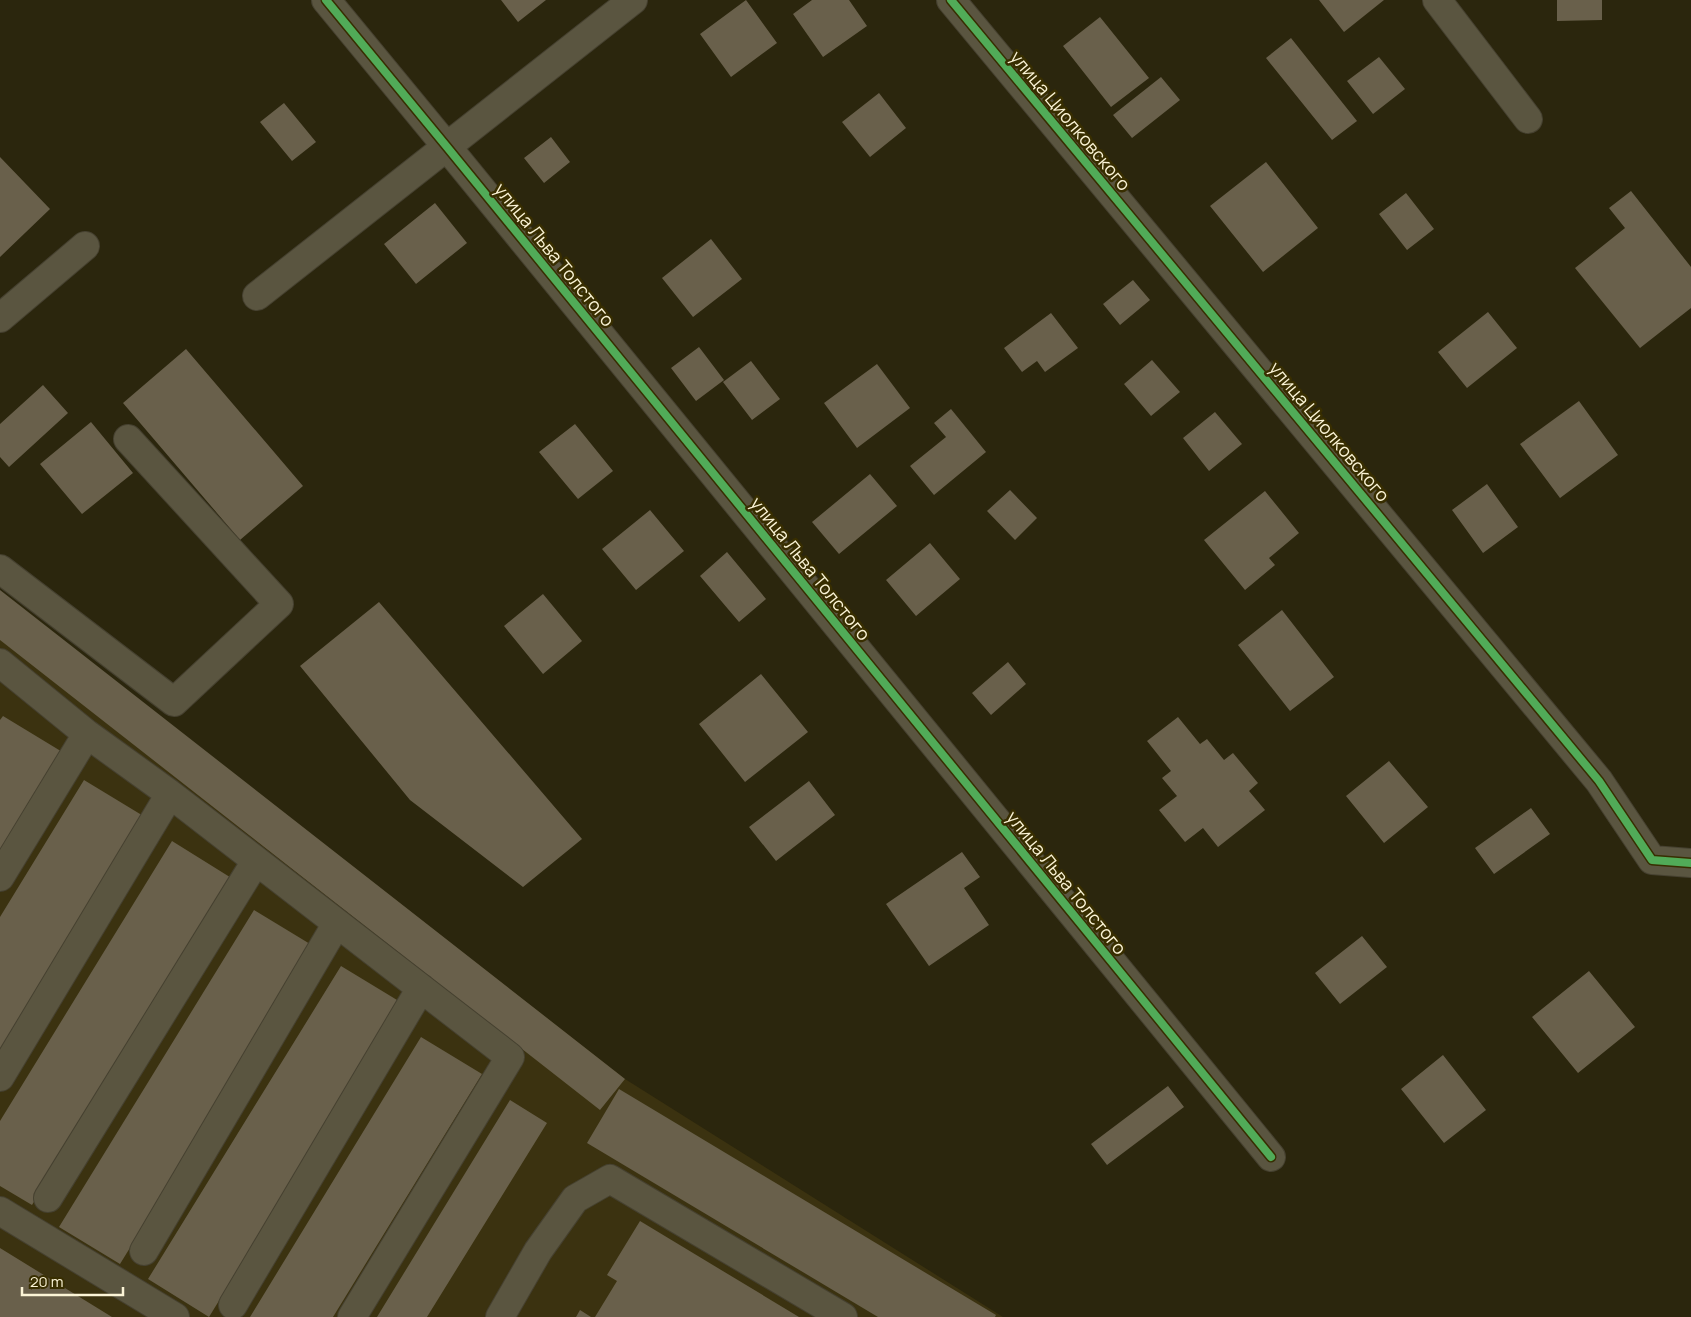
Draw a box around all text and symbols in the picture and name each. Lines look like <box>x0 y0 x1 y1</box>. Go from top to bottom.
street label: улица Циолковского <box>1005 45 1136 195</box>
street label: улица Льва Толстого <box>489 178 620 331</box>
street label: улица Циолковского <box>1264 356 1395 506</box>
street label: улица Льва Толстого <box>745 492 876 645</box>
street label: улица Льва Толстого <box>1001 806 1132 959</box>
scale bar <box>22 1264 124 1296</box>
text: 20 m <box>30 1271 63 1292</box>

